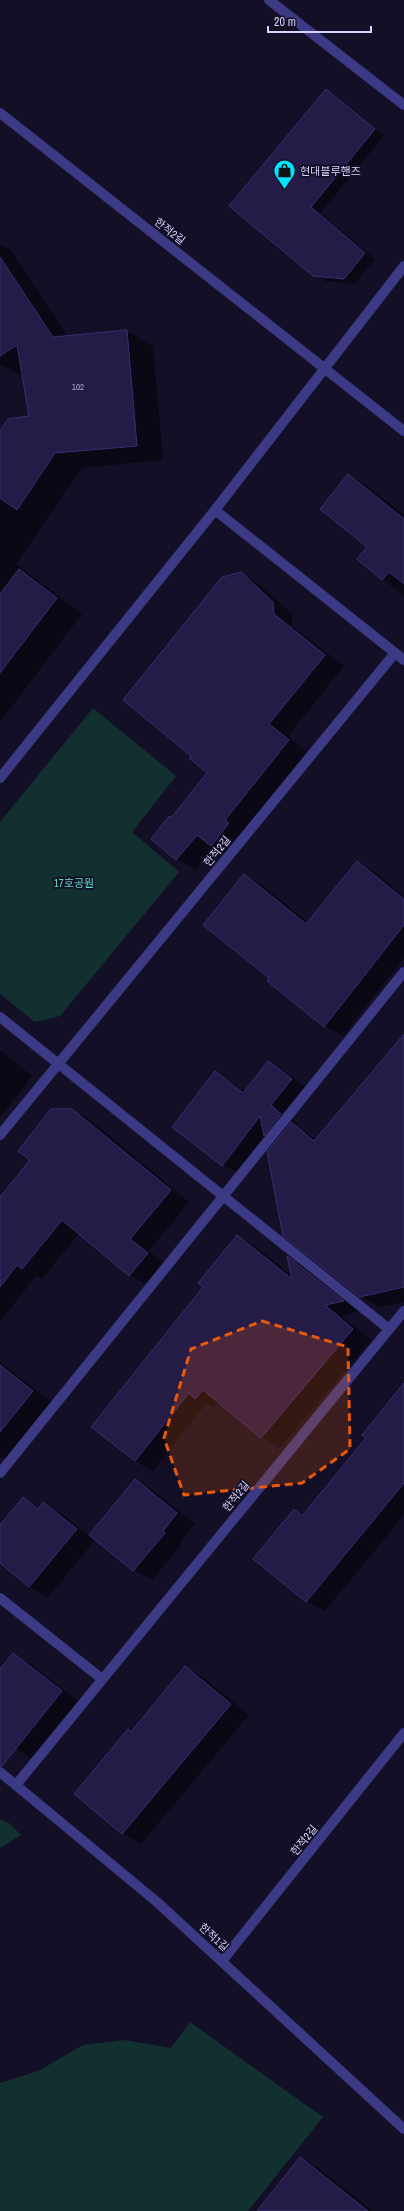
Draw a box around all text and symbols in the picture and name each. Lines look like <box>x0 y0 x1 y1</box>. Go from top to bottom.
scale bar <box>268 8 371 34</box>
text: 20 m <box>274 14 296 30</box>
shop icon: 현대블루핸즈 <box>271 158 297 191</box>
place label: 현대블루핸즈 <box>300 164 361 178</box>
street label: 한적2길 <box>152 215 188 247</box>
house number: 102 <box>72 381 84 393</box>
street label: 한적2길 <box>200 833 234 869</box>
park label: 17호공원 <box>54 876 94 890</box>
street label: 한적2길 <box>219 1478 253 1514</box>
street label: 한적2길 <box>287 1822 321 1858</box>
street label: 한적1길 <box>196 1920 232 1954</box>

